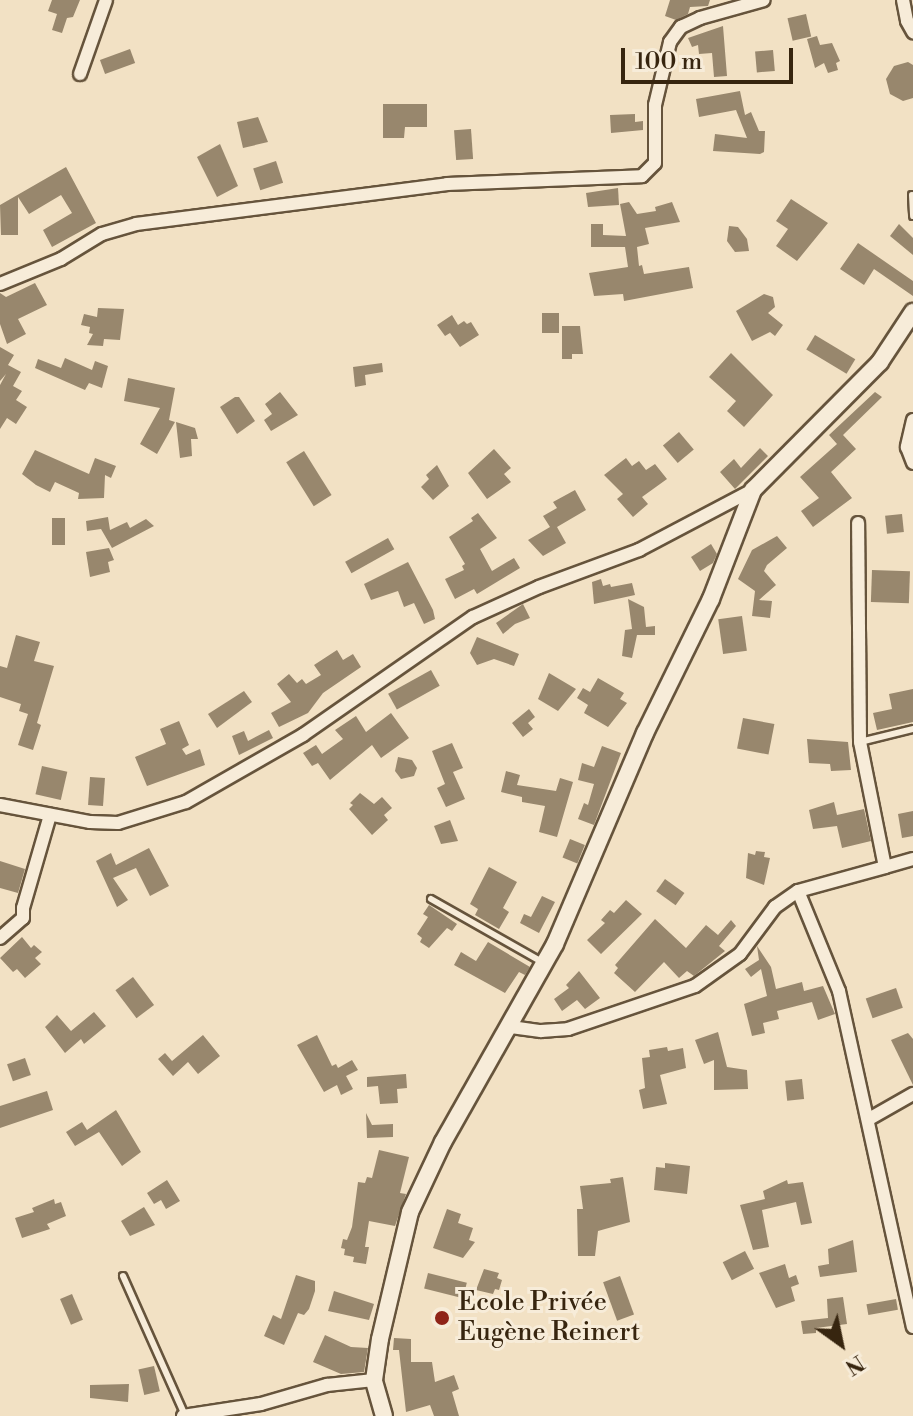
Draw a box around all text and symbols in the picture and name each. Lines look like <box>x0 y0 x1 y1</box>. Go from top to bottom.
scale bar <box>625 32 797 82</box>
text: 100 m <box>635 47 702 77</box>
place label: Ecole Privée Eugène Reinert <box>458 1287 640 1348</box>
north arrow <box>801 1304 881 1384</box>
marker: Ecole Privée Eugène Reinert <box>433 1309 451 1327</box>
text: N <box>840 1348 869 1381</box>

